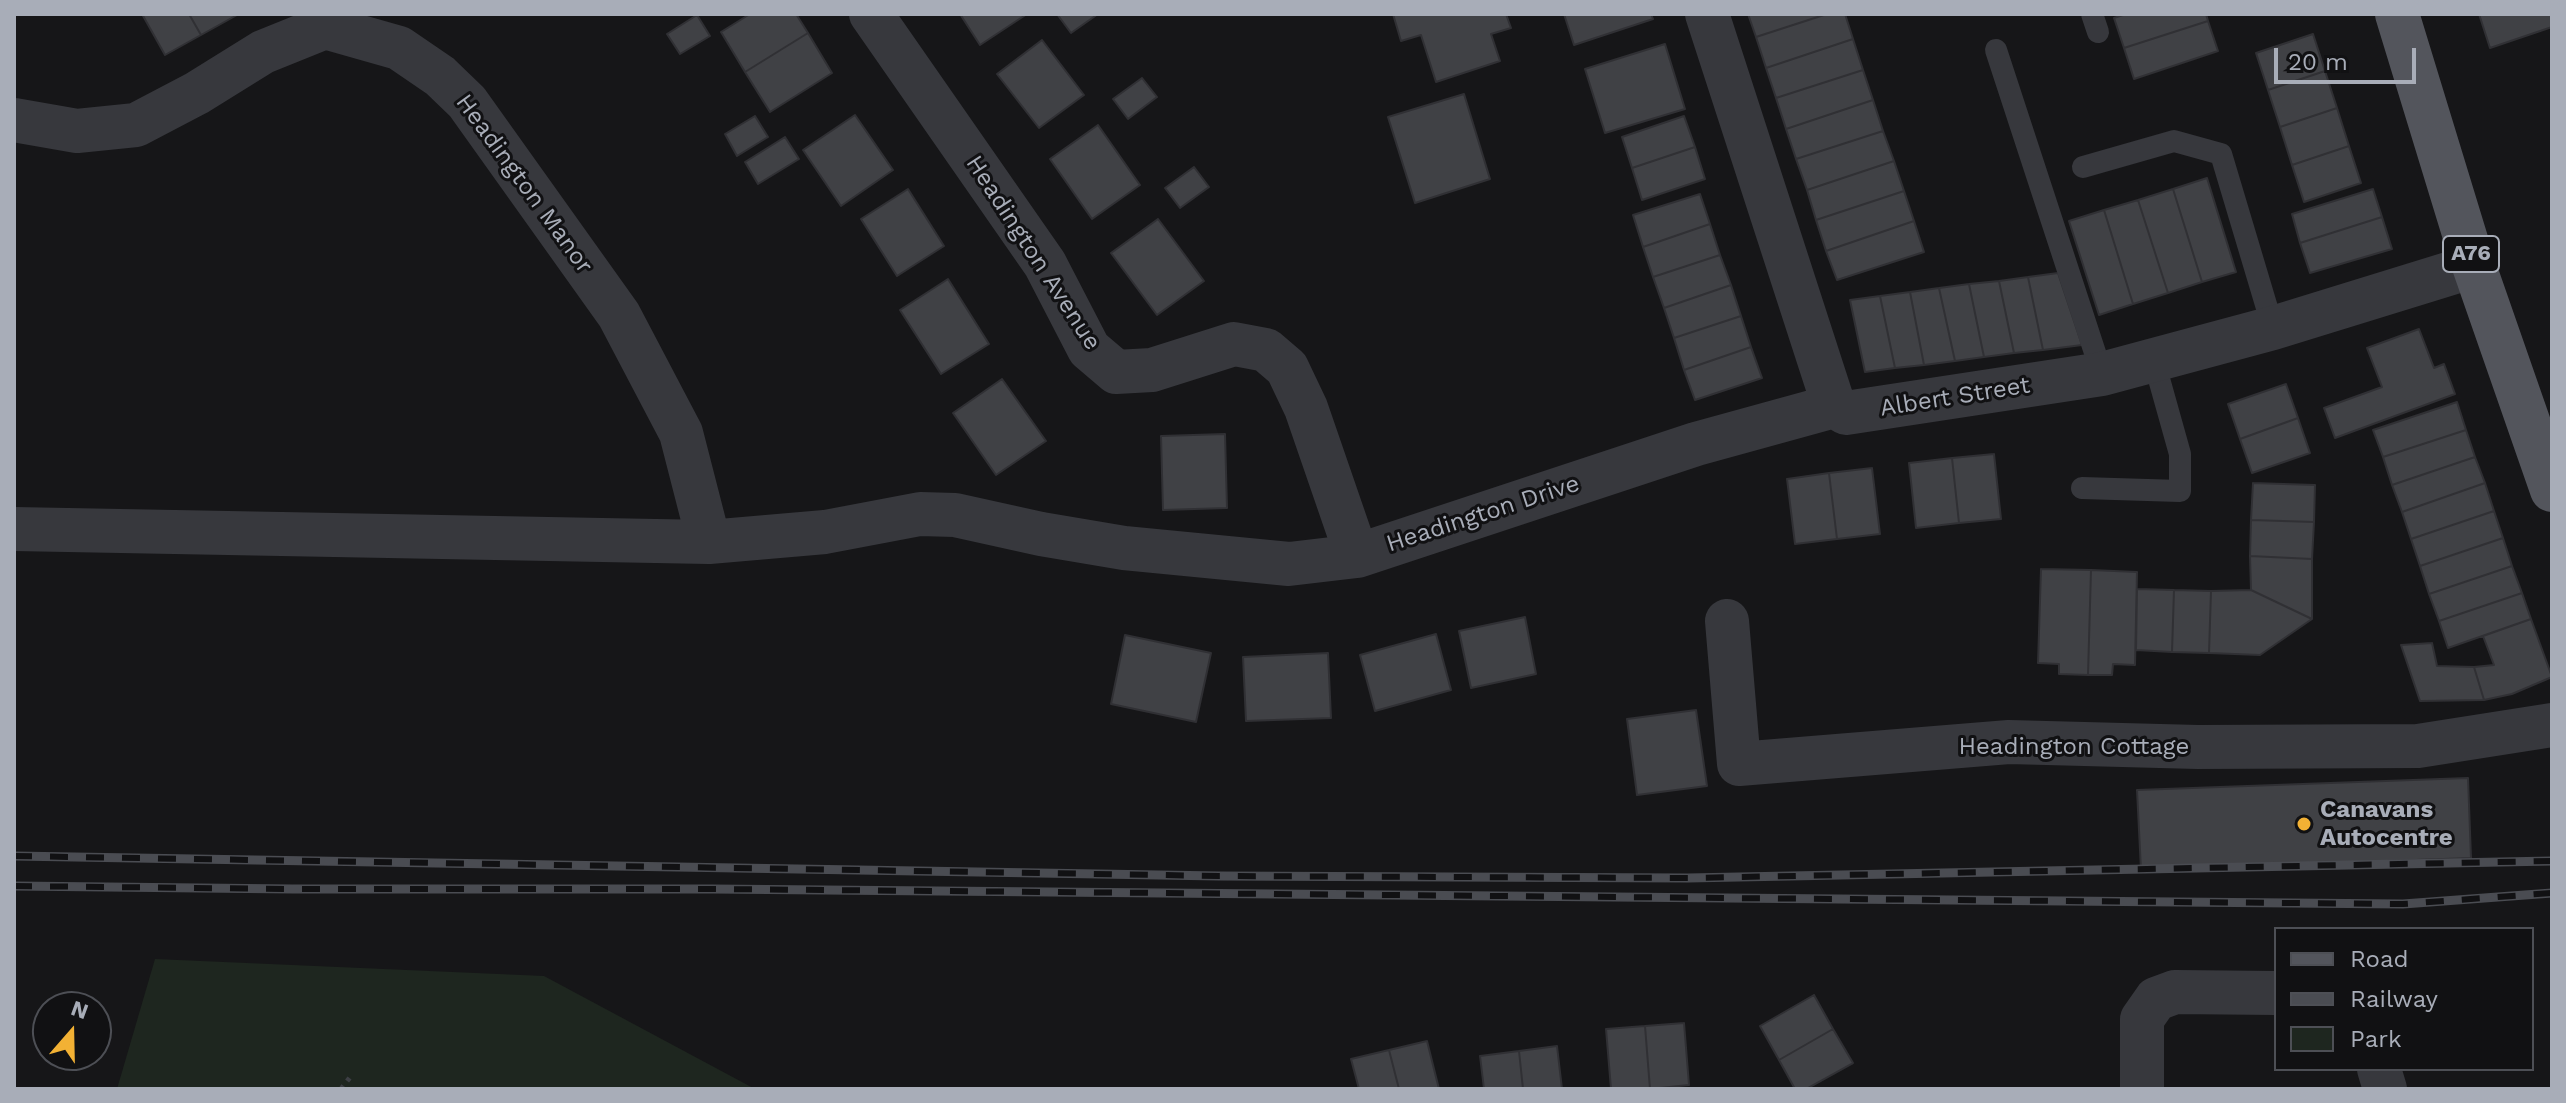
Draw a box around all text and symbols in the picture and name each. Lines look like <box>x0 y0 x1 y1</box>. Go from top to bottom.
scale bar <box>2278 32 2420 82</box>
text: 20 m <box>2288 48 2348 76</box>
street label: Headington Manor <box>449 89 599 279</box>
street label: Headington Avenue <box>959 150 1107 356</box>
road number: A76 <box>2443 236 2499 272</box>
street label: Albert Street <box>1878 371 2032 423</box>
street label: Headington Drive <box>1383 469 1583 559</box>
street label: Headington Cottage <box>1959 733 2189 761</box>
place label: Canavans Autocentre <box>2320 796 2453 852</box>
marker: Canavans Autocentre <box>2295 815 2313 833</box>
legend <box>2274 927 2534 1071</box>
text: Road <box>2350 945 2409 973</box>
text: Railway <box>2350 985 2438 1013</box>
north arrow <box>32 991 112 1071</box>
text: N <box>68 995 92 1024</box>
text: Park <box>2350 1025 2402 1053</box>

